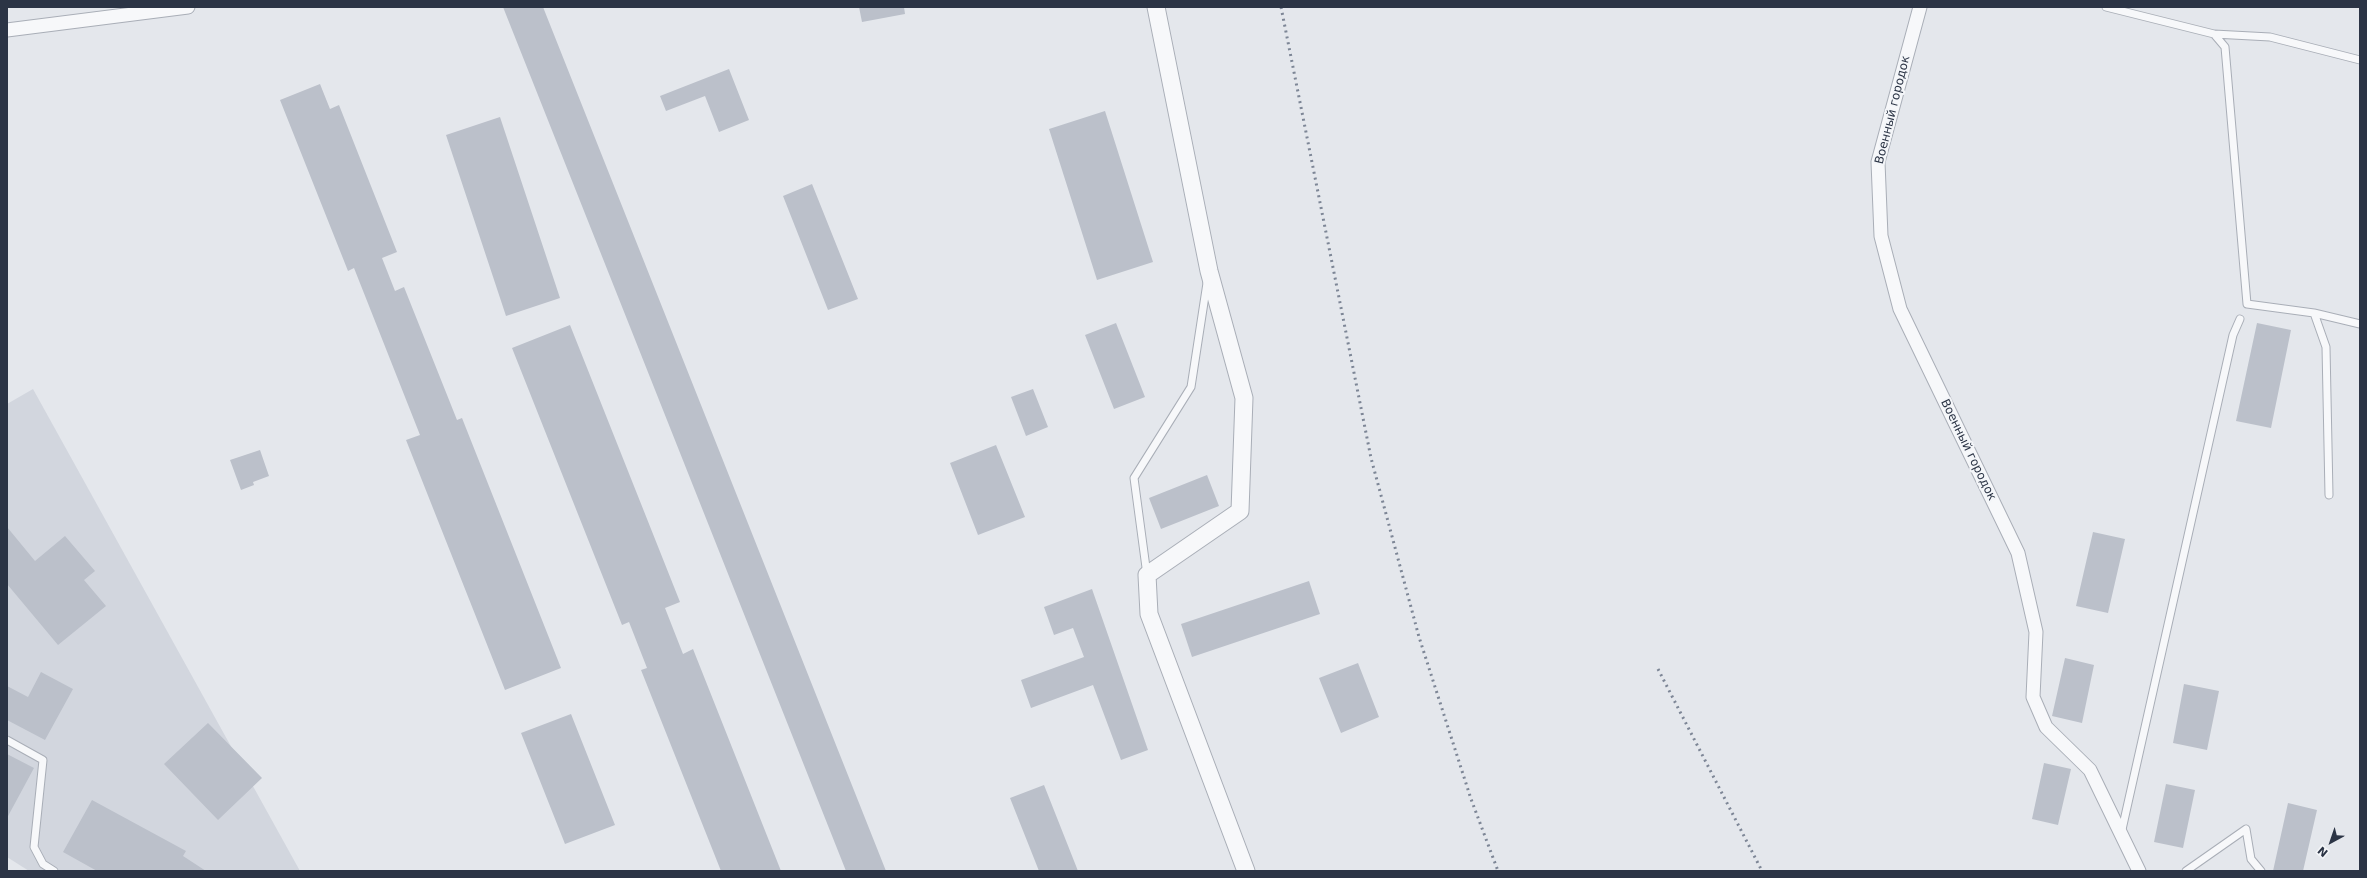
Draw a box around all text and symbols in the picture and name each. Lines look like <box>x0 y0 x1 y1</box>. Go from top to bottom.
street label: Военный городок <box>1873 54 1913 166</box>
street label: Военный городок <box>1937 397 1999 503</box>
north arrow <box>2311 822 2351 862</box>
text: N <box>2315 844 2331 860</box>

